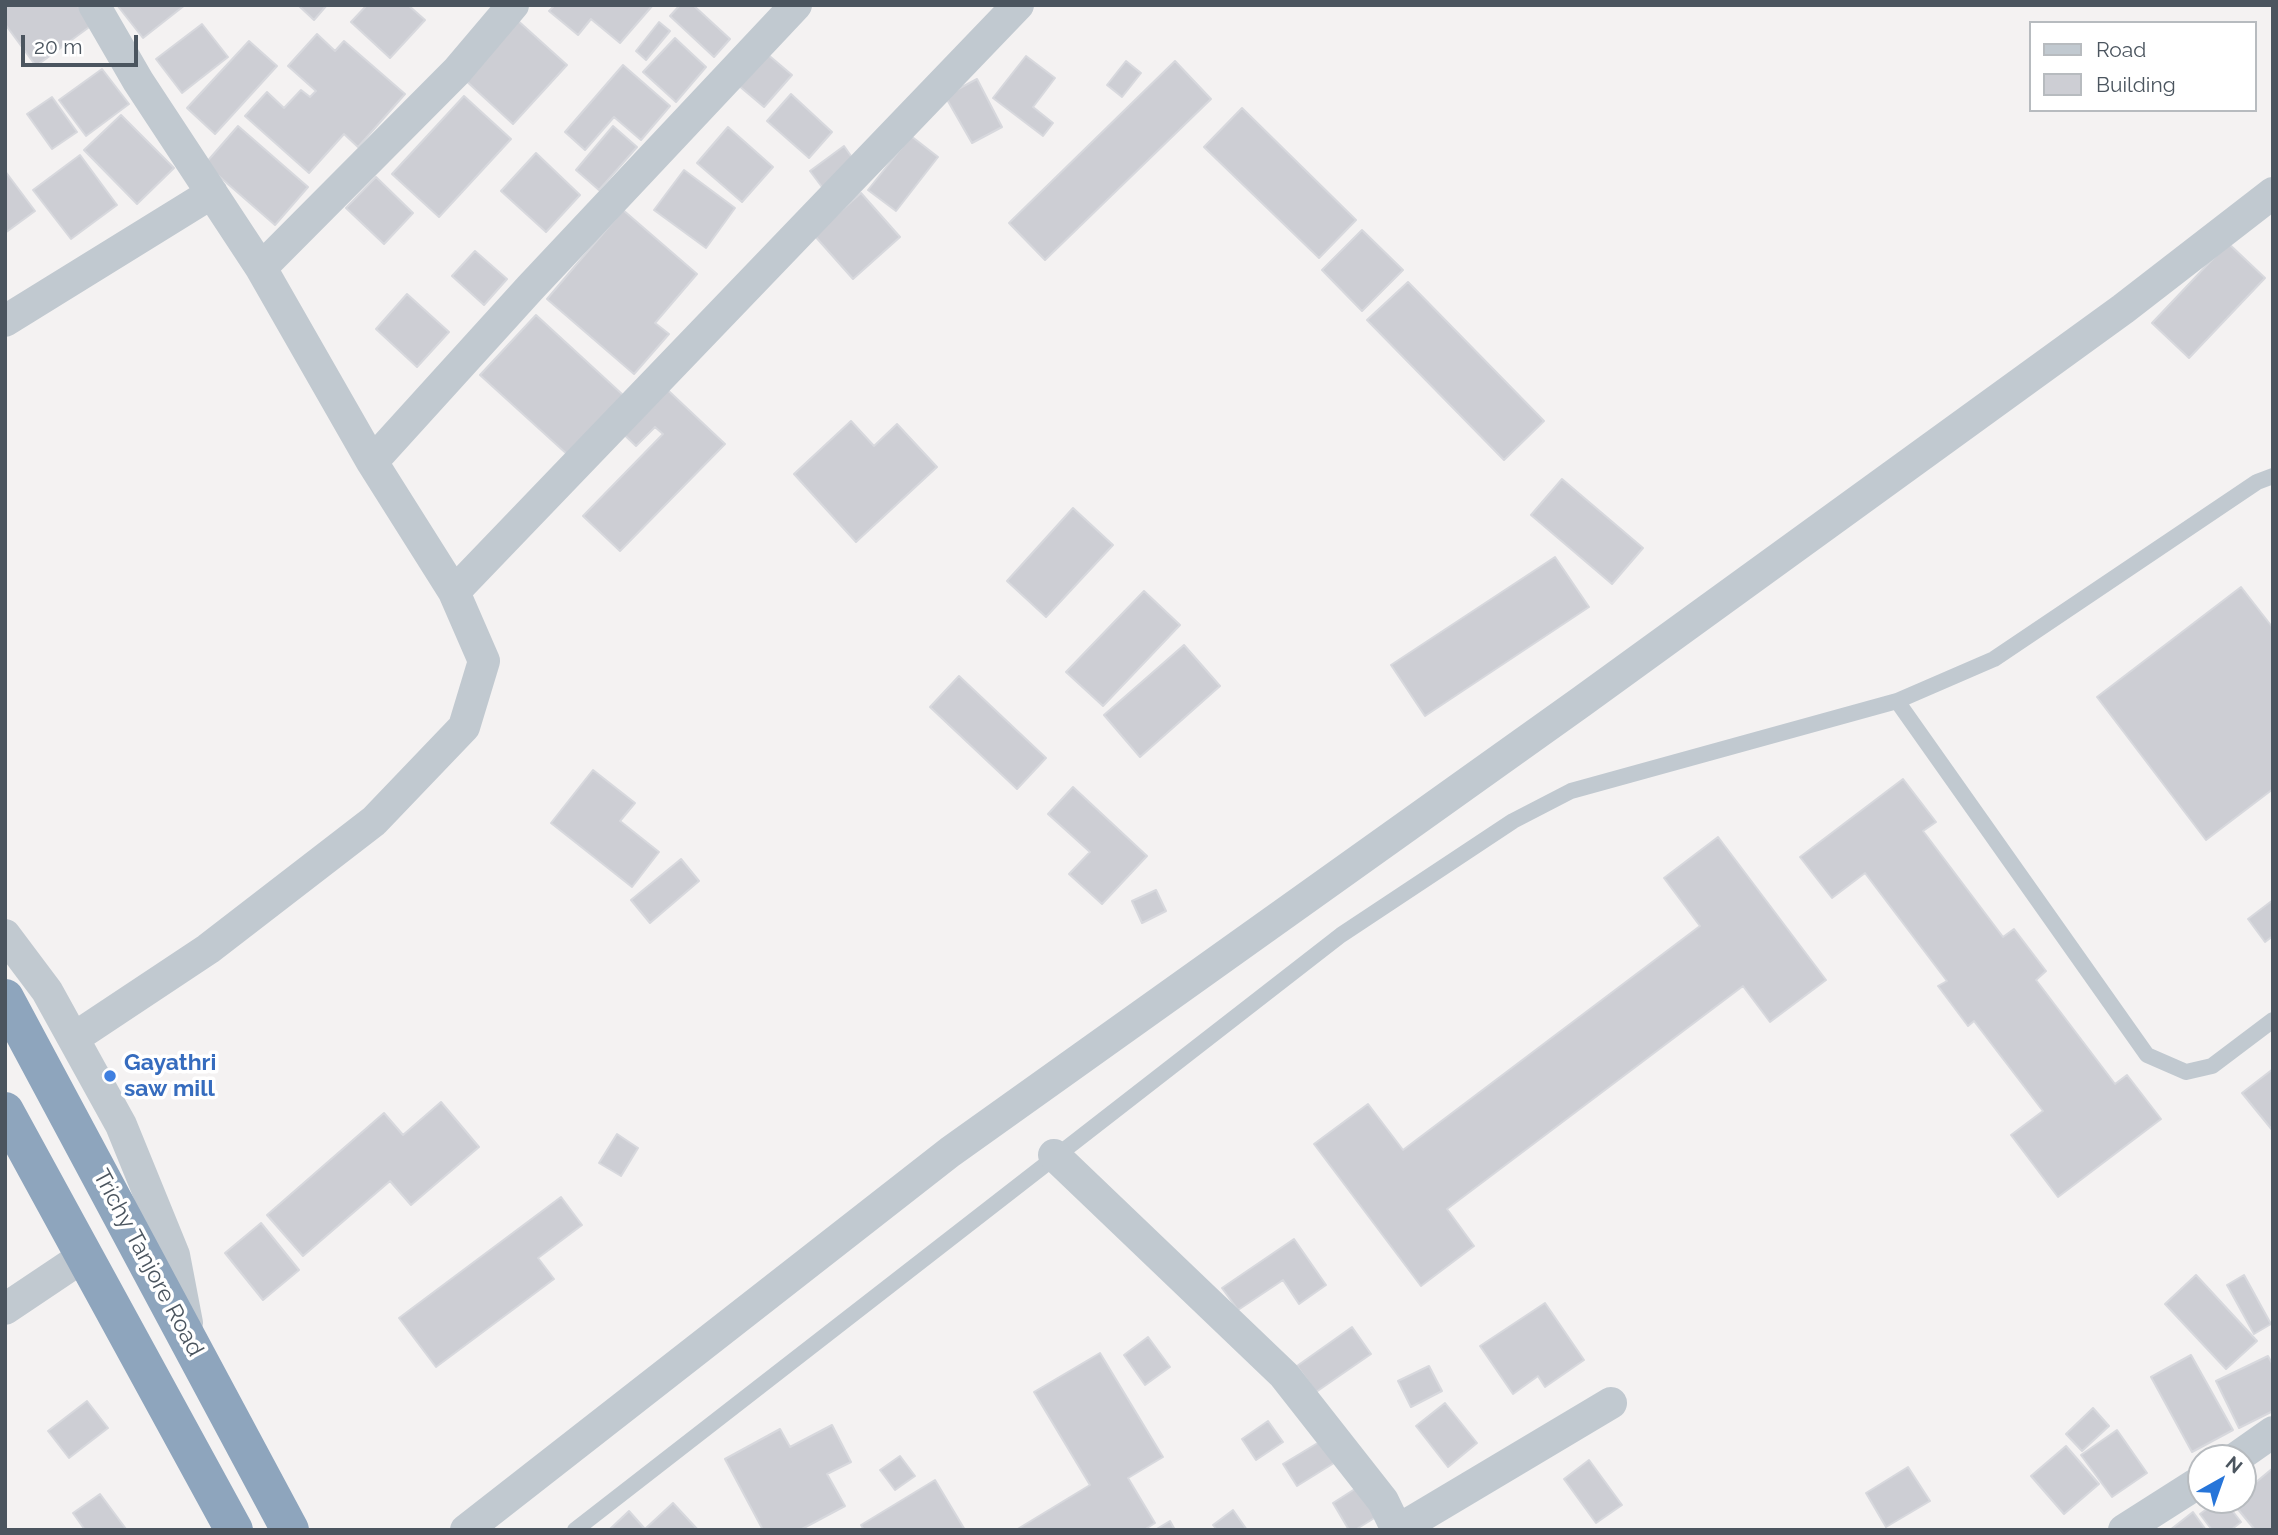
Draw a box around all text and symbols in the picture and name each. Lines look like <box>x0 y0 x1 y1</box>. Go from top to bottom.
scale bar <box>24 21 142 65</box>
legend <box>2030 21 2257 112</box>
text: 20 m <box>34 34 82 59</box>
text: Road <box>2096 37 2146 62</box>
text: Building <box>2096 72 2176 97</box>
place label: Gayathri saw mill <box>124 1049 216 1103</box>
marker: Gayathri saw mill <box>102 1068 118 1084</box>
street label: Trichy Tanjore Road <box>87 1165 209 1361</box>
north arrow <box>2187 1444 2257 1514</box>
text: N <box>2222 1451 2247 1478</box>

